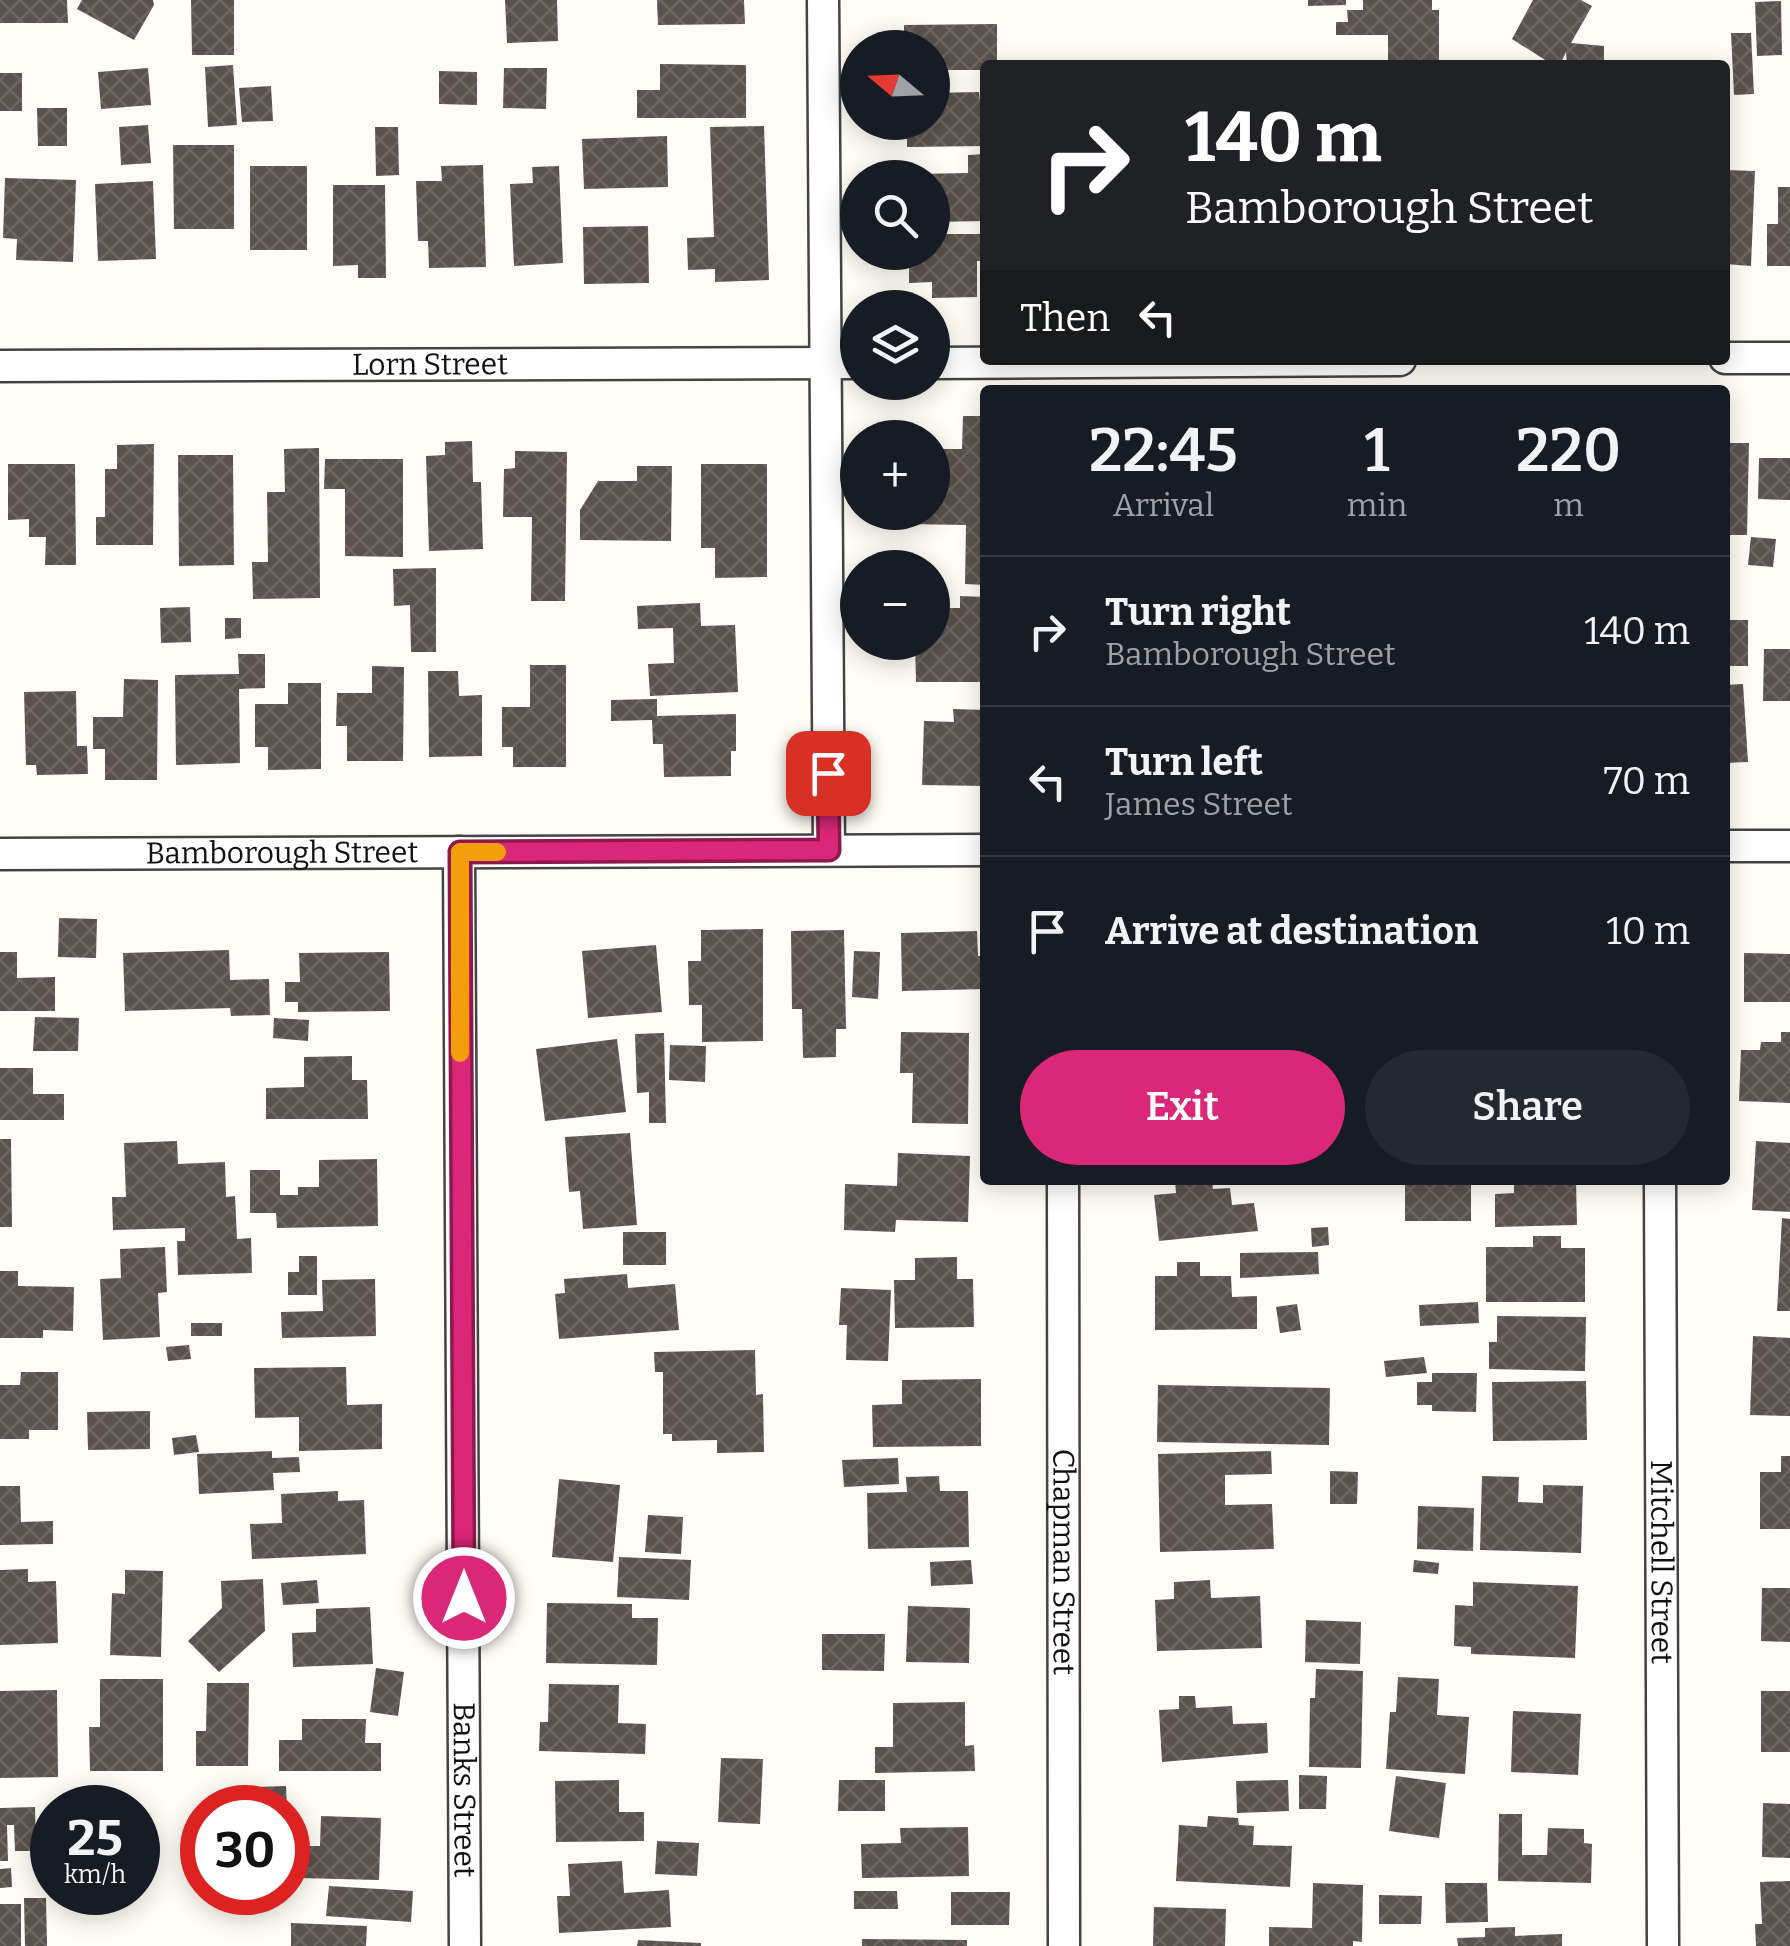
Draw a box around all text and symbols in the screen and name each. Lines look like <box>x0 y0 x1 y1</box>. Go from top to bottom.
north arrow <box>840 30 950 140</box>
map controls <box>840 30 950 660</box>
text: 140 m <box>1185 96 1382 180</box>
icon: right <box>1020 100 1150 230</box>
button: search <box>840 160 950 270</box>
text: Bamborough Street <box>1185 181 1594 235</box>
button: layers <box>840 290 950 400</box>
icon: left <box>1130 290 1185 345</box>
text: Then <box>1020 295 1110 341</box>
street label: Lorn Street <box>352 346 508 383</box>
text: 22:45 <box>1089 415 1238 487</box>
text: 1 <box>1364 415 1390 487</box>
text: 220 <box>1516 415 1621 487</box>
button: + <box>840 420 950 530</box>
text: Arrival <box>1113 486 1214 524</box>
text: min <box>1347 486 1407 524</box>
text: m <box>1553 486 1584 524</box>
button: − <box>840 550 950 660</box>
text: Turn right <box>1105 589 1291 635</box>
icon: right <box>1020 604 1075 659</box>
text: 140 m <box>1584 608 1690 654</box>
text: Bamborough Street <box>1105 635 1396 673</box>
pin <box>786 731 871 816</box>
text: Turn left <box>1105 739 1263 785</box>
icon: arrive <box>801 746 856 801</box>
icon: left <box>1020 754 1075 809</box>
text: 70 m <box>1603 758 1690 804</box>
text: James Street <box>1105 785 1292 823</box>
street label: Bamborough Street <box>146 834 418 871</box>
icon: arrive <box>1020 904 1075 959</box>
text: Arrive at destination <box>1105 908 1478 954</box>
text: 10 m <box>1606 908 1690 954</box>
button: Exit <box>1020 1050 1345 1165</box>
button: Share <box>1365 1050 1690 1165</box>
street label: Chapman Street <box>1045 1449 1082 1675</box>
street label: Mitchell Street <box>1643 1460 1680 1664</box>
position arrow <box>412 1546 516 1650</box>
street label: Banks Street <box>446 1702 483 1878</box>
speed limit sign: 30 <box>180 1785 310 1915</box>
text: 25 <box>67 1808 123 1868</box>
text: km/h <box>64 1860 126 1890</box>

